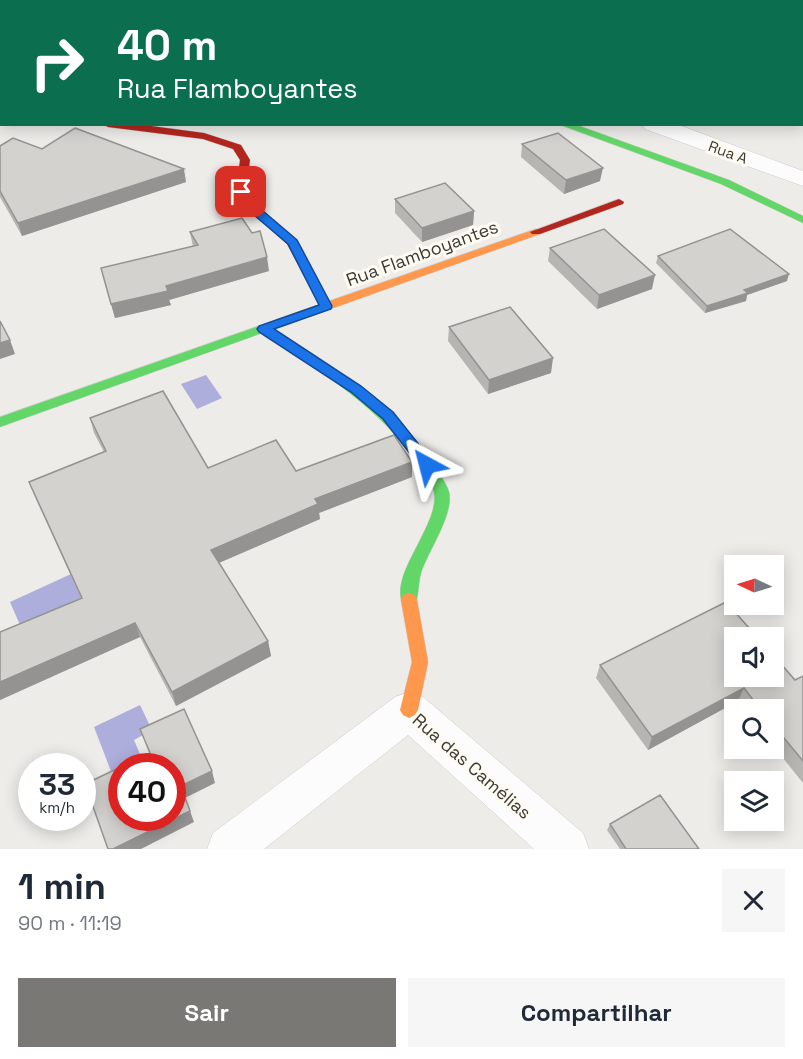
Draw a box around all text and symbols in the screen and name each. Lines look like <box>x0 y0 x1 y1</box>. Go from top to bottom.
text: 40 m <box>117 19 217 72</box>
icon: right <box>18 24 96 102</box>
text: Rua Flamboyantes <box>117 71 357 106</box>
street label: Rua A <box>706 136 751 168</box>
pin <box>215 166 266 217</box>
icon: arrive <box>224 175 257 208</box>
street label: Rua Flamboyantes <box>343 215 501 291</box>
position arrow <box>395 433 459 497</box>
north arrow <box>724 555 784 615</box>
map controls <box>724 555 784 831</box>
button: sound <box>724 627 784 687</box>
button: search <box>724 699 784 759</box>
street label: Rua das Camélias <box>408 708 536 824</box>
speed limit sign: 40 <box>108 753 186 831</box>
text: 33 <box>39 765 75 804</box>
button: layers <box>724 771 784 831</box>
text: km/h <box>39 798 75 817</box>
text: 1 min <box>18 864 106 910</box>
button: close <box>722 869 785 932</box>
text: 90 m · 11:19 <box>18 910 122 936</box>
button: Sair <box>18 978 396 1047</box>
button: Compartilhar <box>408 978 785 1047</box>

